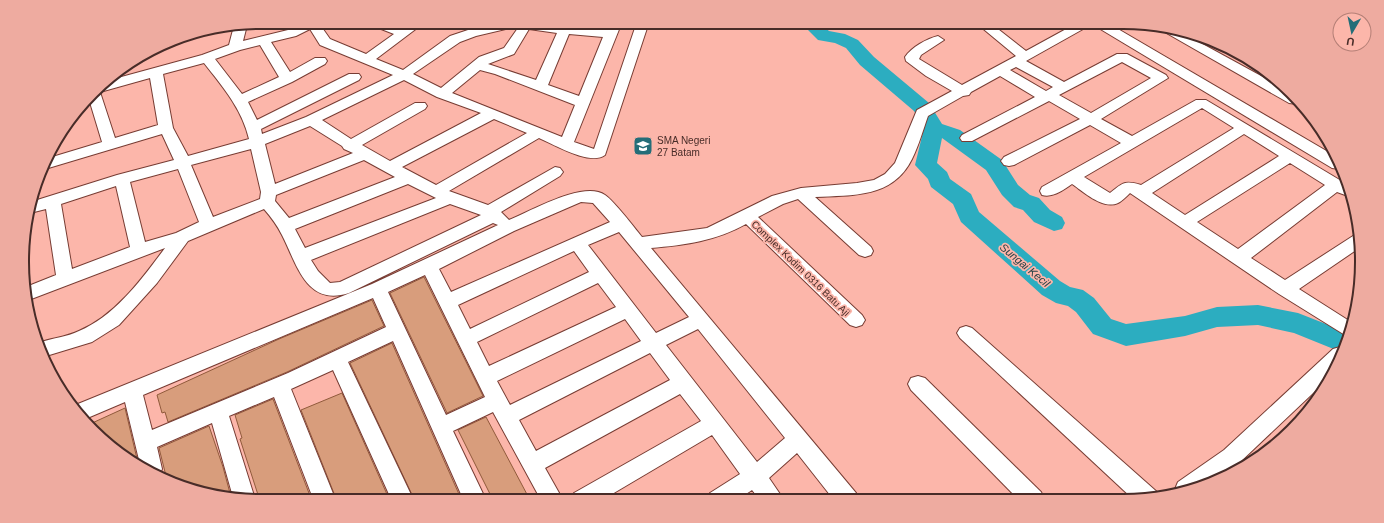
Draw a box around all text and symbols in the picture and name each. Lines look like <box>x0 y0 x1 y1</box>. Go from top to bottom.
north arrow <box>1332 12 1372 52</box>
text: U <box>1346 35 1355 48</box>
school or university icon: SMA Negeri 27 Batam <box>632 135 654 157</box>
place label: SMA Negeri 27 Batam <box>657 135 710 158</box>
street label: Complex Kodim 0316 Batu Aji <box>749 218 852 318</box>
water label: Sungai Kecil <box>998 241 1053 290</box>

